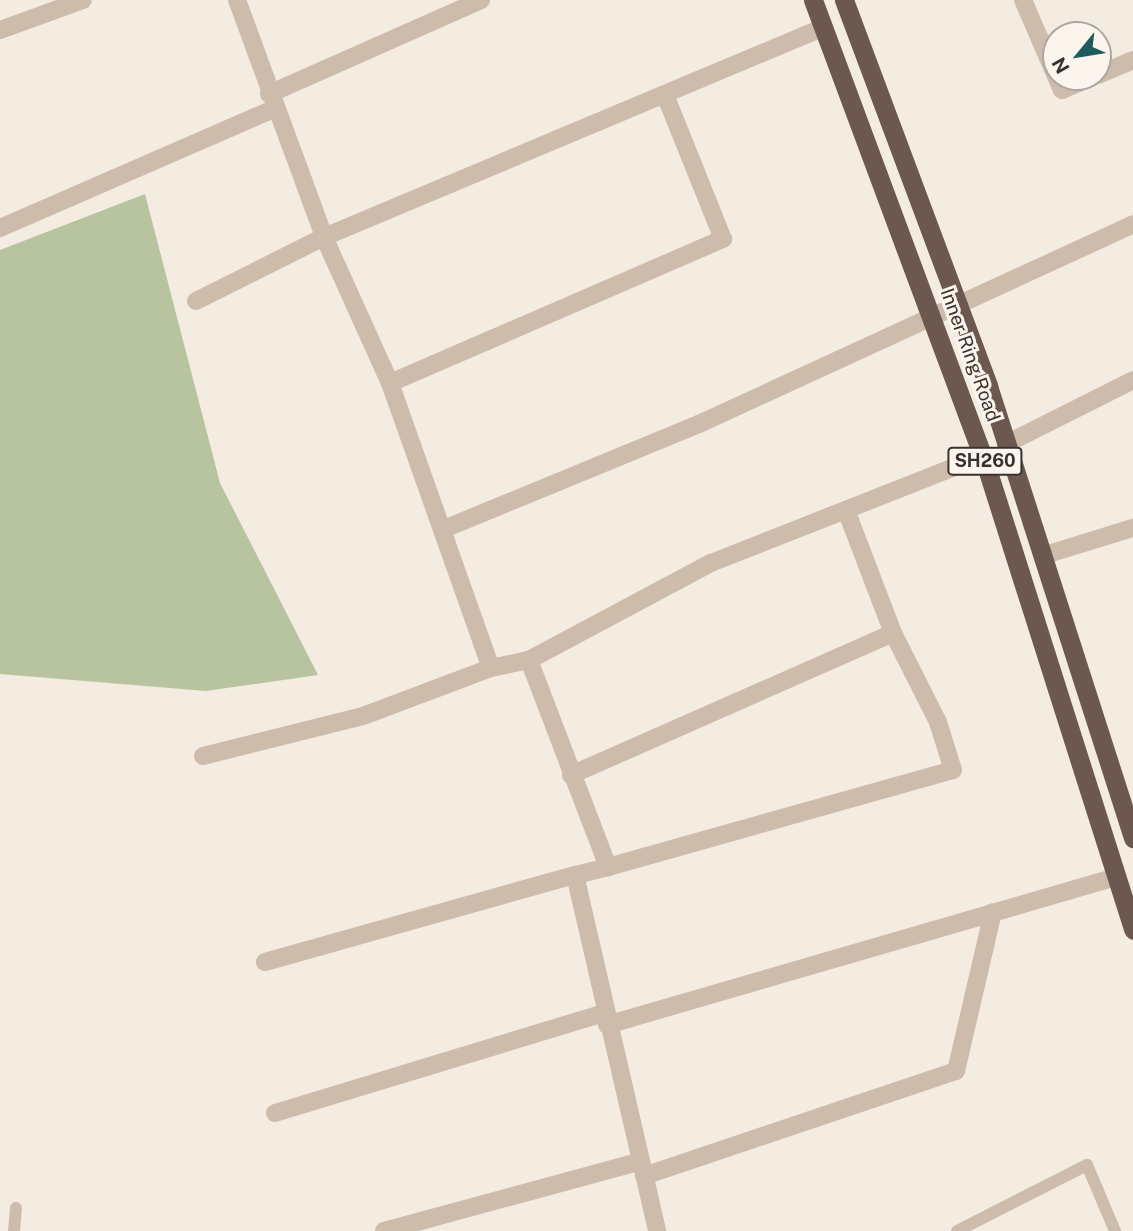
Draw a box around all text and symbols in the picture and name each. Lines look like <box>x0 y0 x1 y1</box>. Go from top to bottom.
north arrow <box>1042 21 1112 91</box>
text: N <box>1047 54 1074 77</box>
street label: Inner Ring Road <box>935 285 1005 425</box>
road number: SH260 <box>946 447 1024 476</box>

